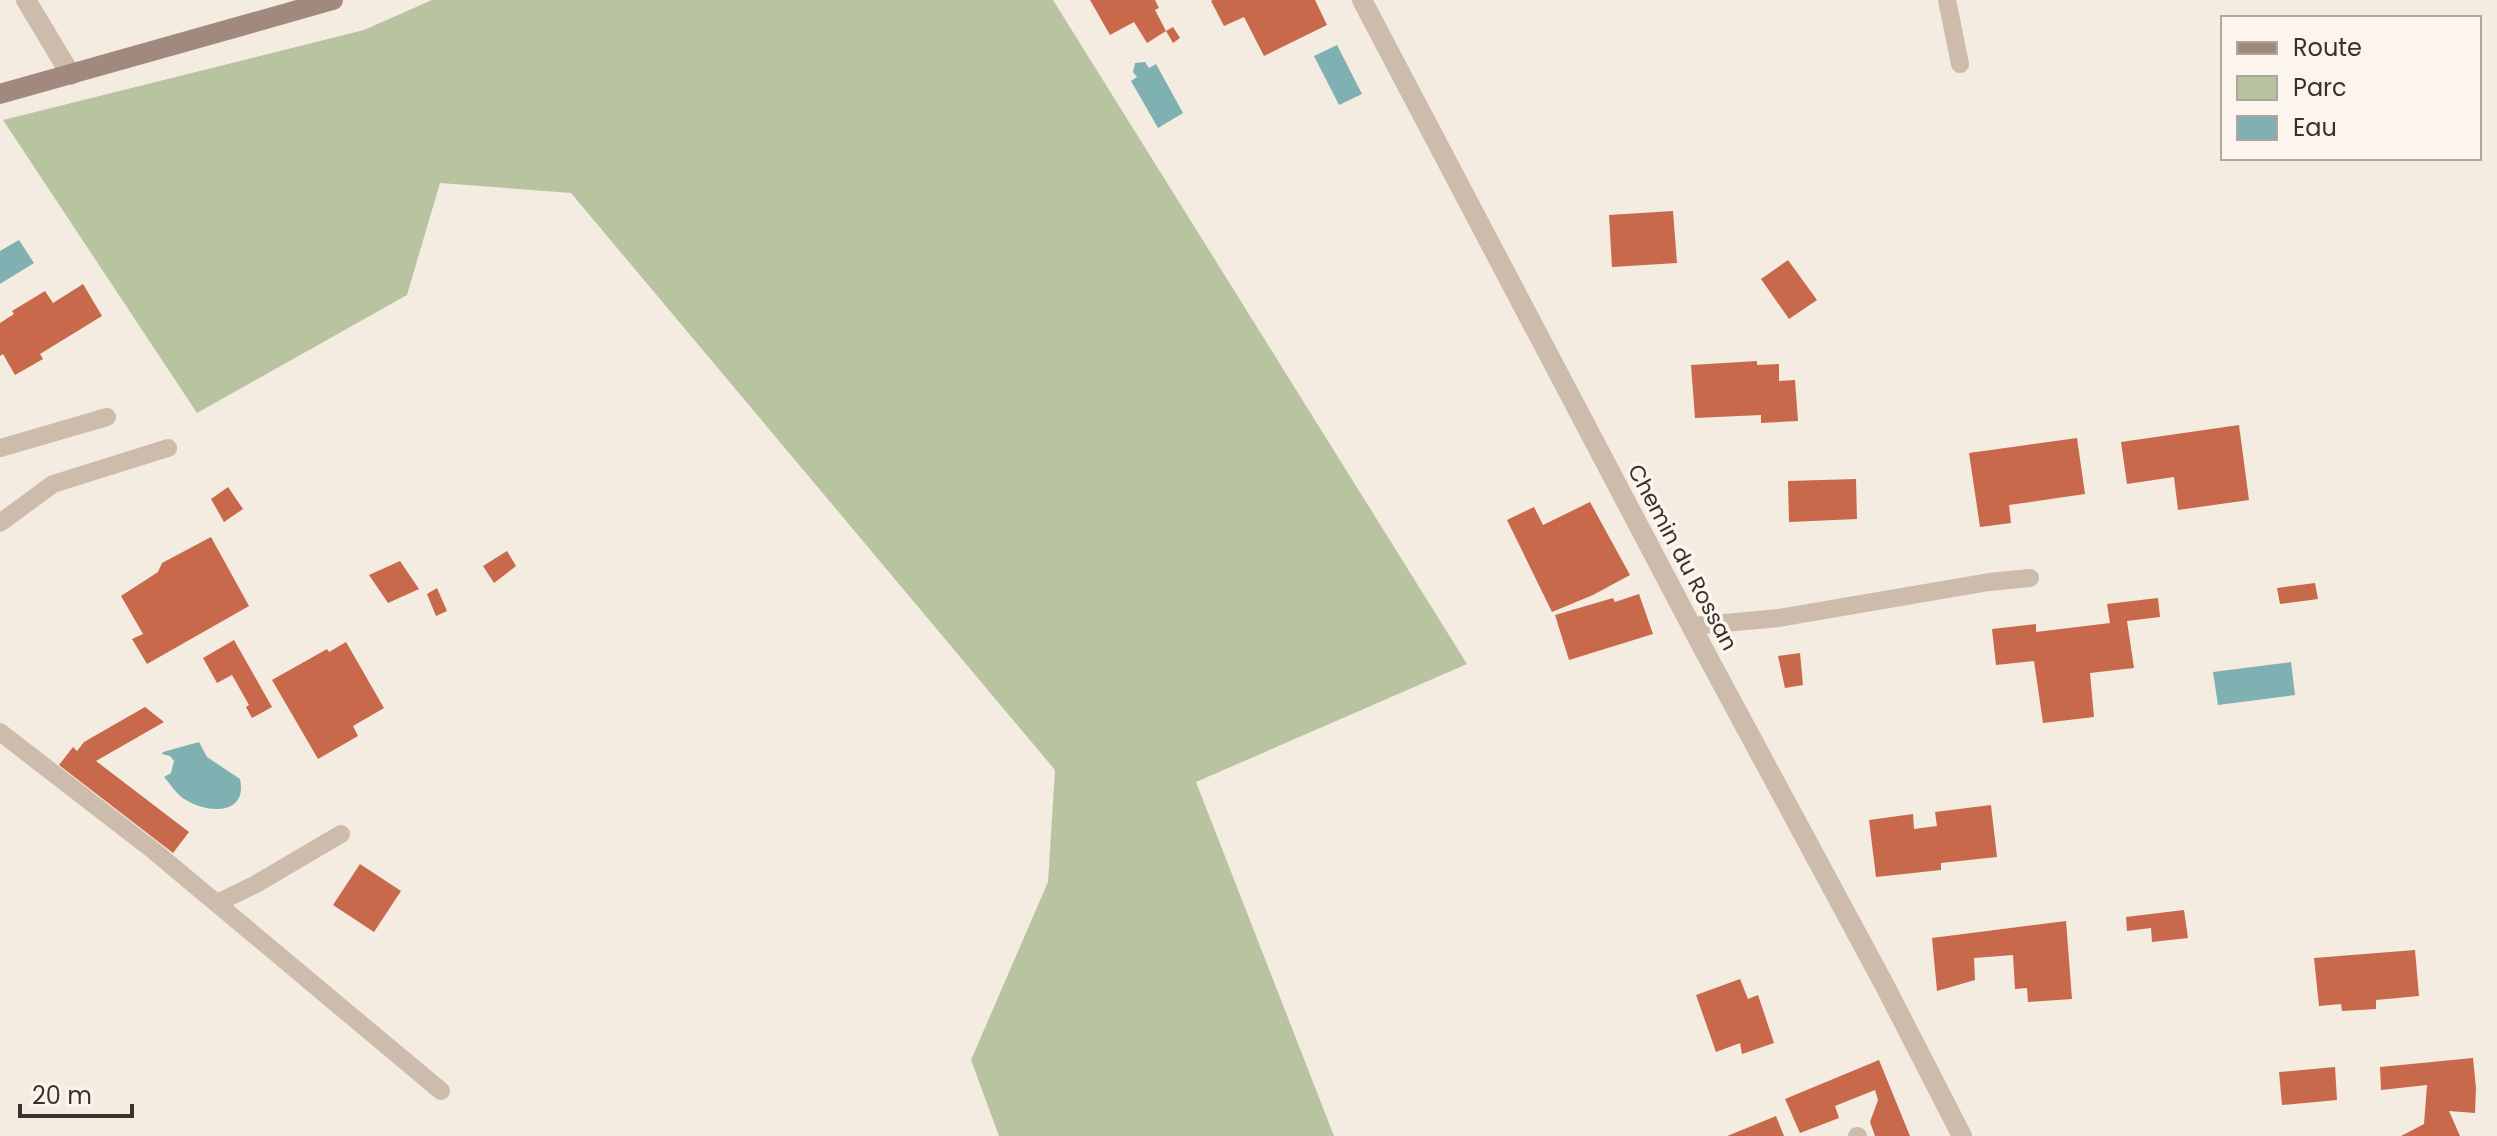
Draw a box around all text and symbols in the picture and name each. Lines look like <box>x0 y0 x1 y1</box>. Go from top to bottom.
legend <box>2221 16 2481 160</box>
text: Route <box>2293 31 2362 64</box>
text: Parc <box>2293 71 2347 104</box>
text: Eau <box>2293 111 2337 144</box>
street label: Chemin du Rossan <box>1620 459 1745 656</box>
scale bar <box>20 1068 132 1118</box>
text: 20 m <box>32 1079 92 1112</box>

